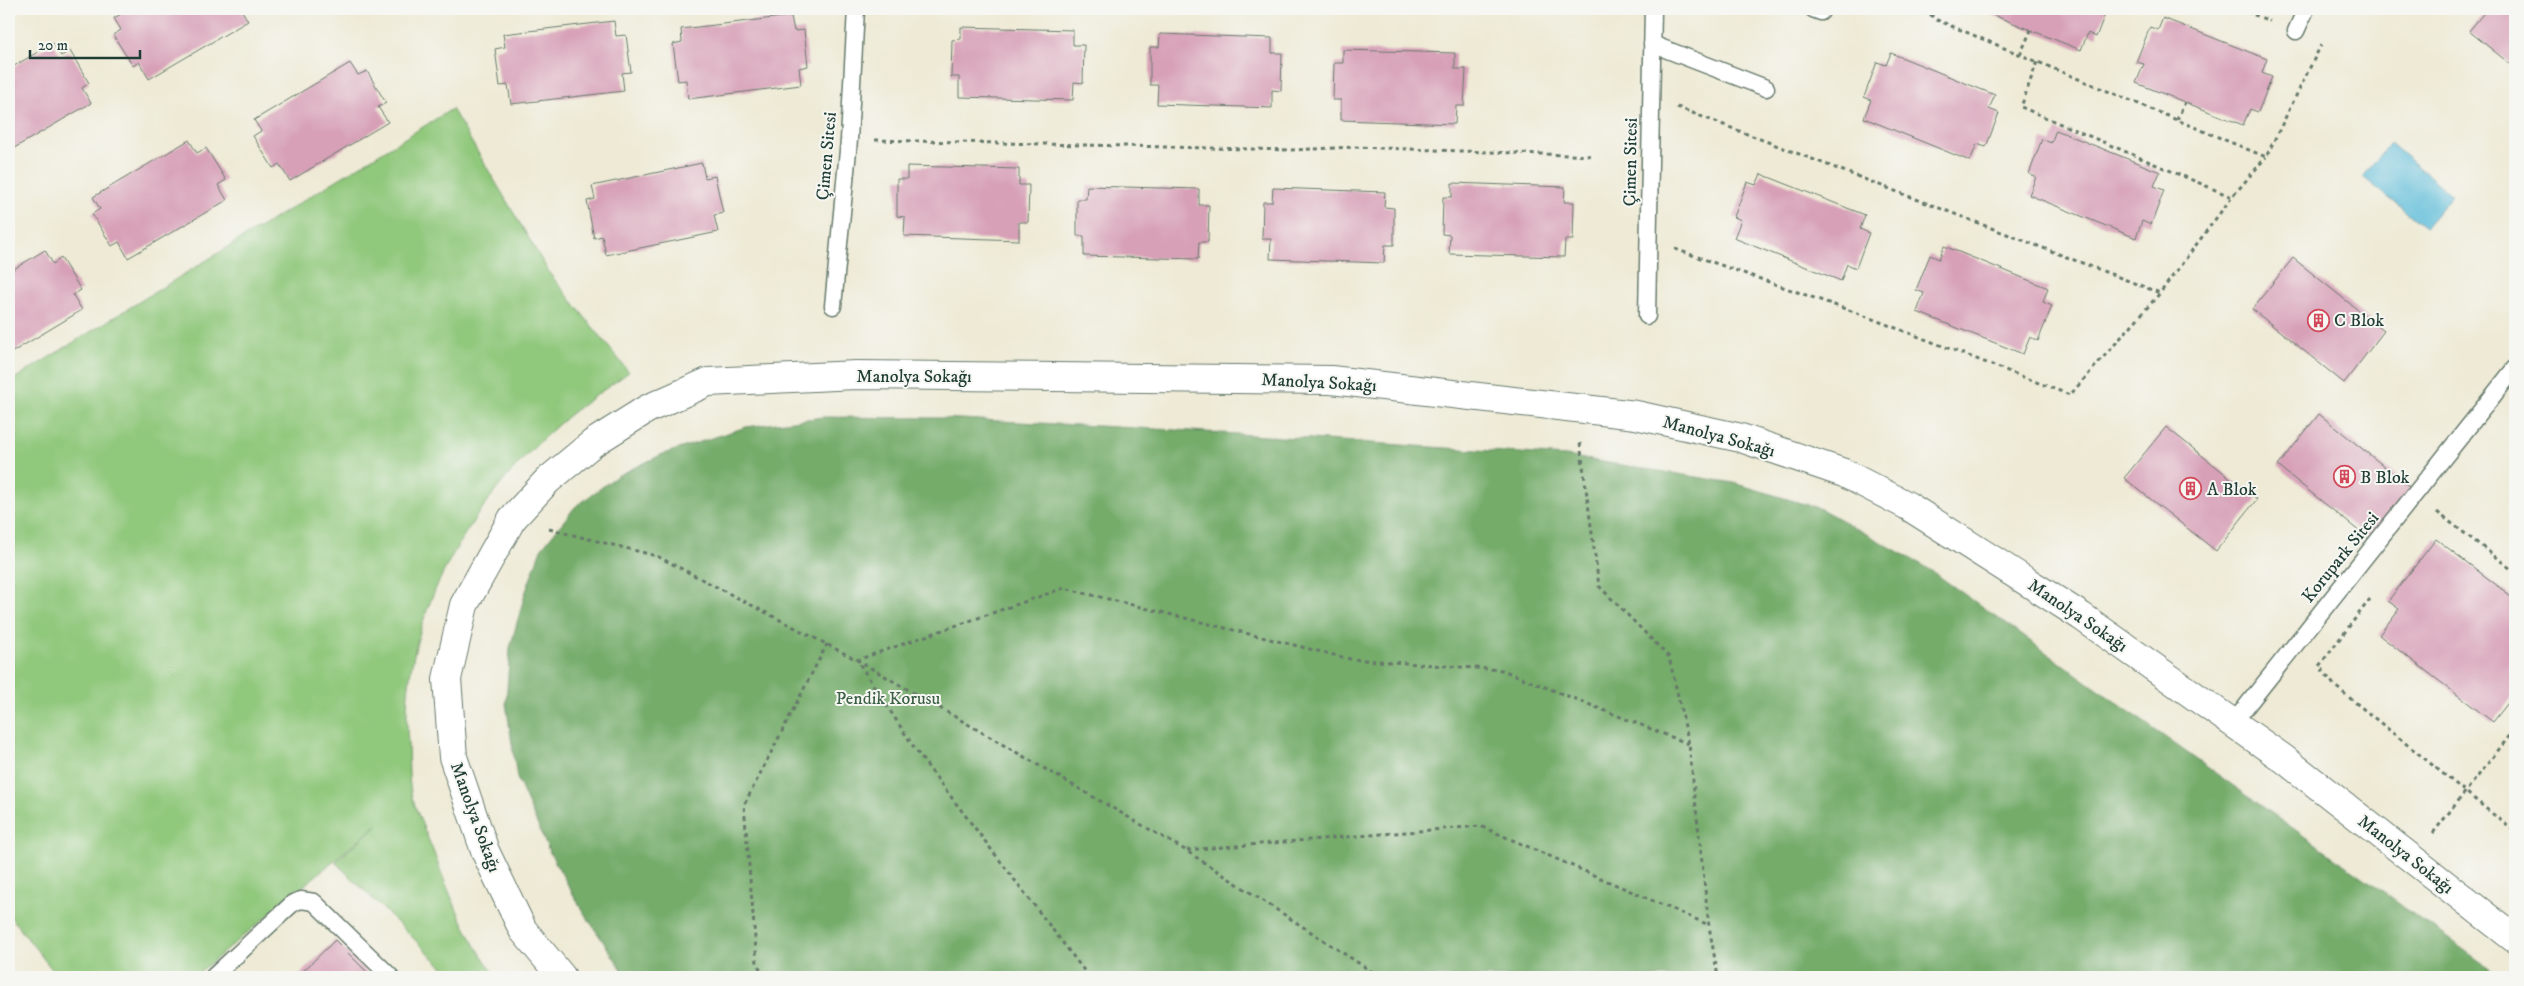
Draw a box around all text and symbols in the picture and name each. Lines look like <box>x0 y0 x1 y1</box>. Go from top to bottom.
scale bar <box>30 28 140 60</box>
text: 20 m <box>38 36 68 55</box>
street label: Çimen Sitesi <box>812 111 842 201</box>
street label: Çimen Sitesi <box>1619 118 1643 206</box>
building icon: C Blok <box>2306 308 2330 332</box>
place label: C Blok <box>2334 310 2384 332</box>
street label: Manolya Sokağı <box>856 366 972 388</box>
street label: Manolya Sokağı <box>1261 369 1377 397</box>
street label: Manolya Sokağı <box>1660 411 1777 463</box>
building icon: B Blok <box>2332 465 2356 489</box>
place label: B Blok <box>2360 467 2410 489</box>
building icon: A Blok <box>2179 477 2203 501</box>
place label: A Blok <box>2207 479 2257 501</box>
street label: Korupark Sitesi <box>2297 508 2384 607</box>
street label: Manolya Sokağı <box>2023 574 2131 657</box>
park label: Pendik Korusu <box>836 688 941 710</box>
street label: Manolya Sokağı <box>445 759 505 875</box>
street label: Manolya Sokağı <box>2353 811 2458 899</box>

